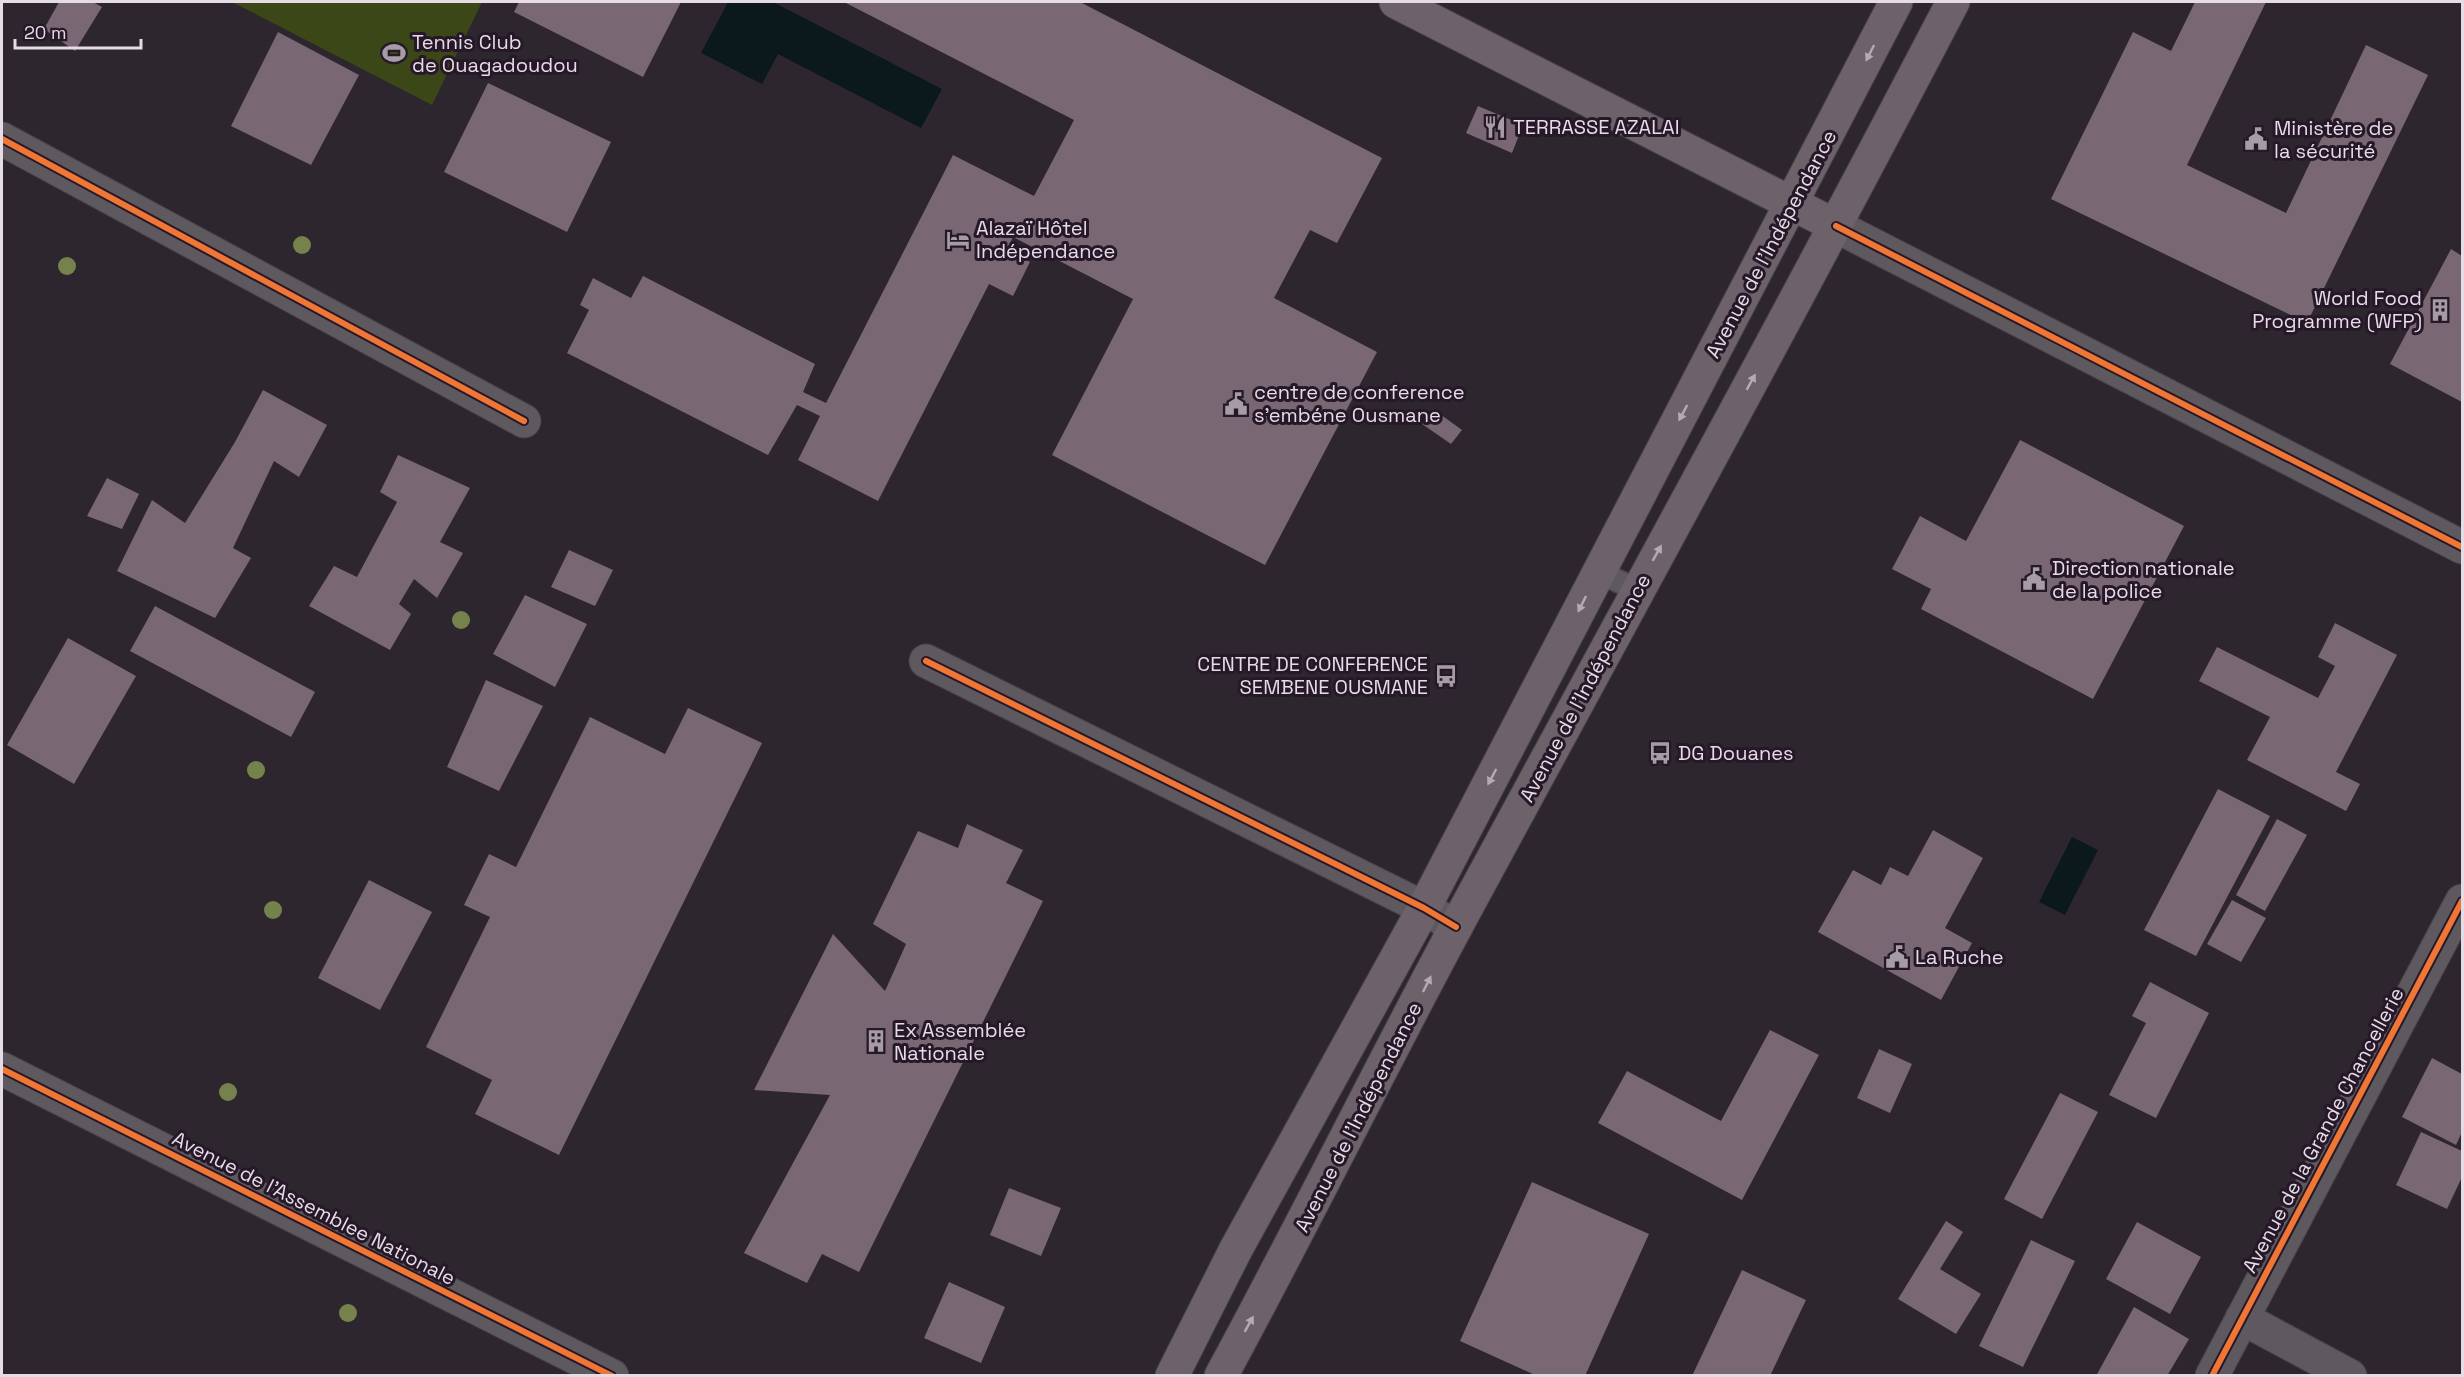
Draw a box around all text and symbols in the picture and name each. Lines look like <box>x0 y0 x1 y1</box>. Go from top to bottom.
scale bar <box>15 12 141 50</box>
text: 20 m <box>24 21 67 44</box>
place label: Tennis Club de Ouagadoudou <box>412 29 578 78</box>
sports icon: Tennis Club de Ouagadoudou <box>381 40 407 66</box>
one-way arrow <box>1865 45 1874 62</box>
restaurant icon: TERRASSE AZALAI <box>1482 114 1508 140</box>
place label: TERRASSE AZALAI <box>1513 114 1680 140</box>
place label: Ministère de la sécurité <box>2274 115 2393 164</box>
street label: Avenue de l'Indépendance <box>1700 125 1842 363</box>
public building icon: Ministère de la sécurité <box>2243 126 2269 152</box>
place label: Alazaï Hôtel Indépendance <box>976 215 1115 264</box>
hotel icon: Alazaï Hôtel Indépendance <box>945 227 971 253</box>
place label: World Food Programme (WFP) <box>2252 285 2422 334</box>
building icon: World Food Programme (WFP) <box>2427 297 2453 323</box>
one-way arrow <box>1746 373 1756 390</box>
place label: centre de conference s'embéne Ousmane <box>1254 379 1465 428</box>
public building icon: centre de conference s'embéne Ousmane <box>1223 391 1249 417</box>
one-way arrow <box>1678 404 1687 421</box>
one-way arrow <box>1652 544 1662 561</box>
place label: Direction nationale de la police <box>2052 555 2235 604</box>
public building icon: Direction nationale de la police <box>2021 566 2047 592</box>
street label: Avenue de l'Indépendance <box>1514 569 1656 807</box>
one-way arrow <box>1578 595 1588 613</box>
place label: CENTRE DE CONFERENCE SEMBENE OUSMANE <box>1197 651 1428 700</box>
bus stop icon: CENTRE DE CONFERENCE SEMBENE OUSMANE <box>1433 663 1459 689</box>
bus stop icon: DG Douanes <box>1647 740 1673 766</box>
place label: DG Douanes <box>1678 740 1794 766</box>
one-way arrow <box>1488 768 1498 786</box>
public building icon: La Ruche <box>1884 944 1910 970</box>
place label: La Ruche <box>1915 944 2003 970</box>
one-way arrow <box>1422 975 1432 992</box>
street label: Avenue de la Grande Chancellerie <box>2236 983 2410 1277</box>
street label: Avenue de l'Indépendance <box>1289 998 1427 1236</box>
place label: Ex Assemblée Nationale <box>894 1017 1026 1066</box>
building icon: Ex Assemblée Nationale <box>863 1028 889 1054</box>
street label: Avenue de l'Assemblee Nationale <box>168 1125 460 1291</box>
one-way arrow <box>1244 1315 1254 1332</box>

